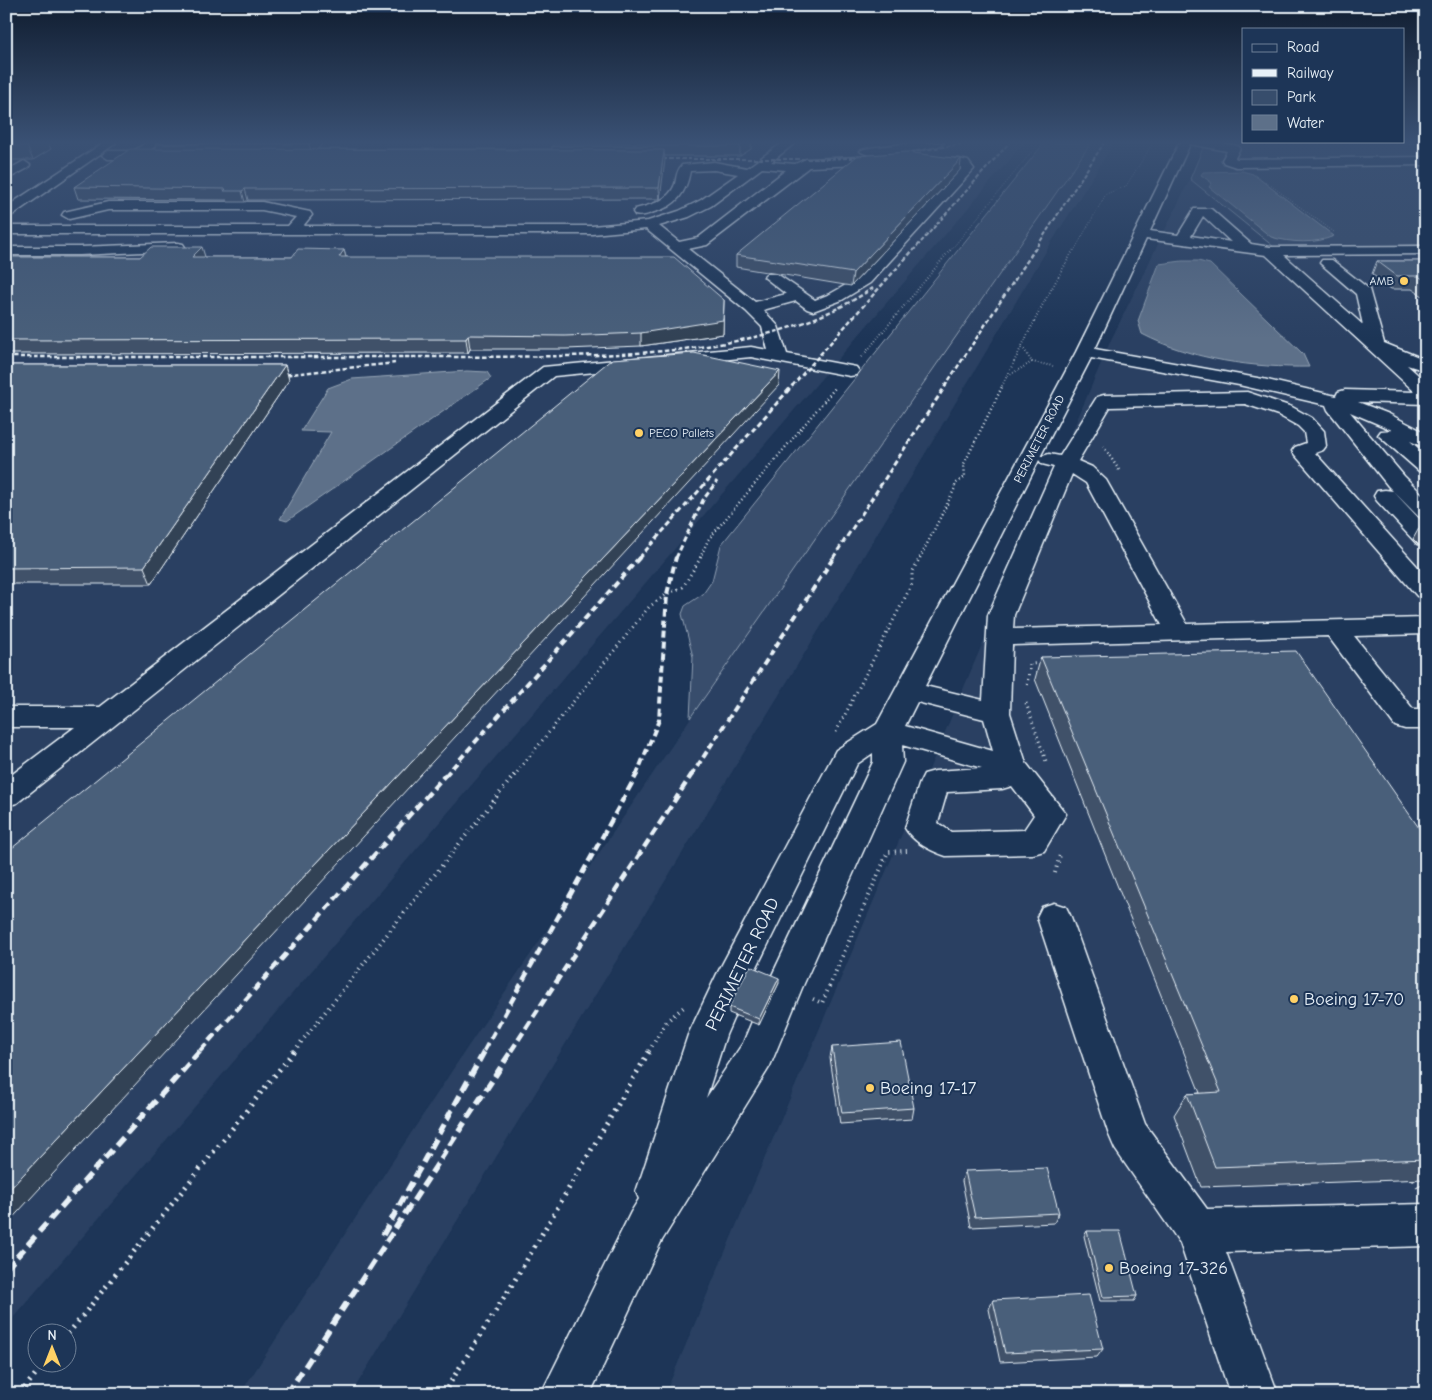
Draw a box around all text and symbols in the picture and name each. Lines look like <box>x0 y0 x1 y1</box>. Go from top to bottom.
legend <box>1242 28 1404 142</box>
text: Road <box>1287 38 1319 56</box>
text: Railway <box>1287 64 1334 82</box>
text: Park <box>1287 88 1316 106</box>
text: Water <box>1287 114 1324 132</box>
place label: AMB <box>1370 274 1394 288</box>
marker: AMB <box>1398 275 1410 287</box>
street label: PERIMETER ROAD <box>1011 393 1067 485</box>
place label: PECO Pallets <box>649 426 714 440</box>
marker: PECO Pallets <box>633 427 645 439</box>
street label: PERIMETER ROAD <box>701 894 784 1034</box>
place label: Boeing 17-70 <box>1304 989 1404 1010</box>
marker: Boeing 17-70 <box>1288 993 1300 1005</box>
place label: Boeing 17-17 <box>880 1078 977 1099</box>
marker: Boeing 17-17 <box>864 1082 876 1094</box>
place label: Boeing 17-326 <box>1119 1258 1228 1279</box>
marker: Boeing 17-326 <box>1103 1262 1115 1274</box>
north arrow <box>28 1322 78 1372</box>
text: N <box>47 1327 57 1344</box>

